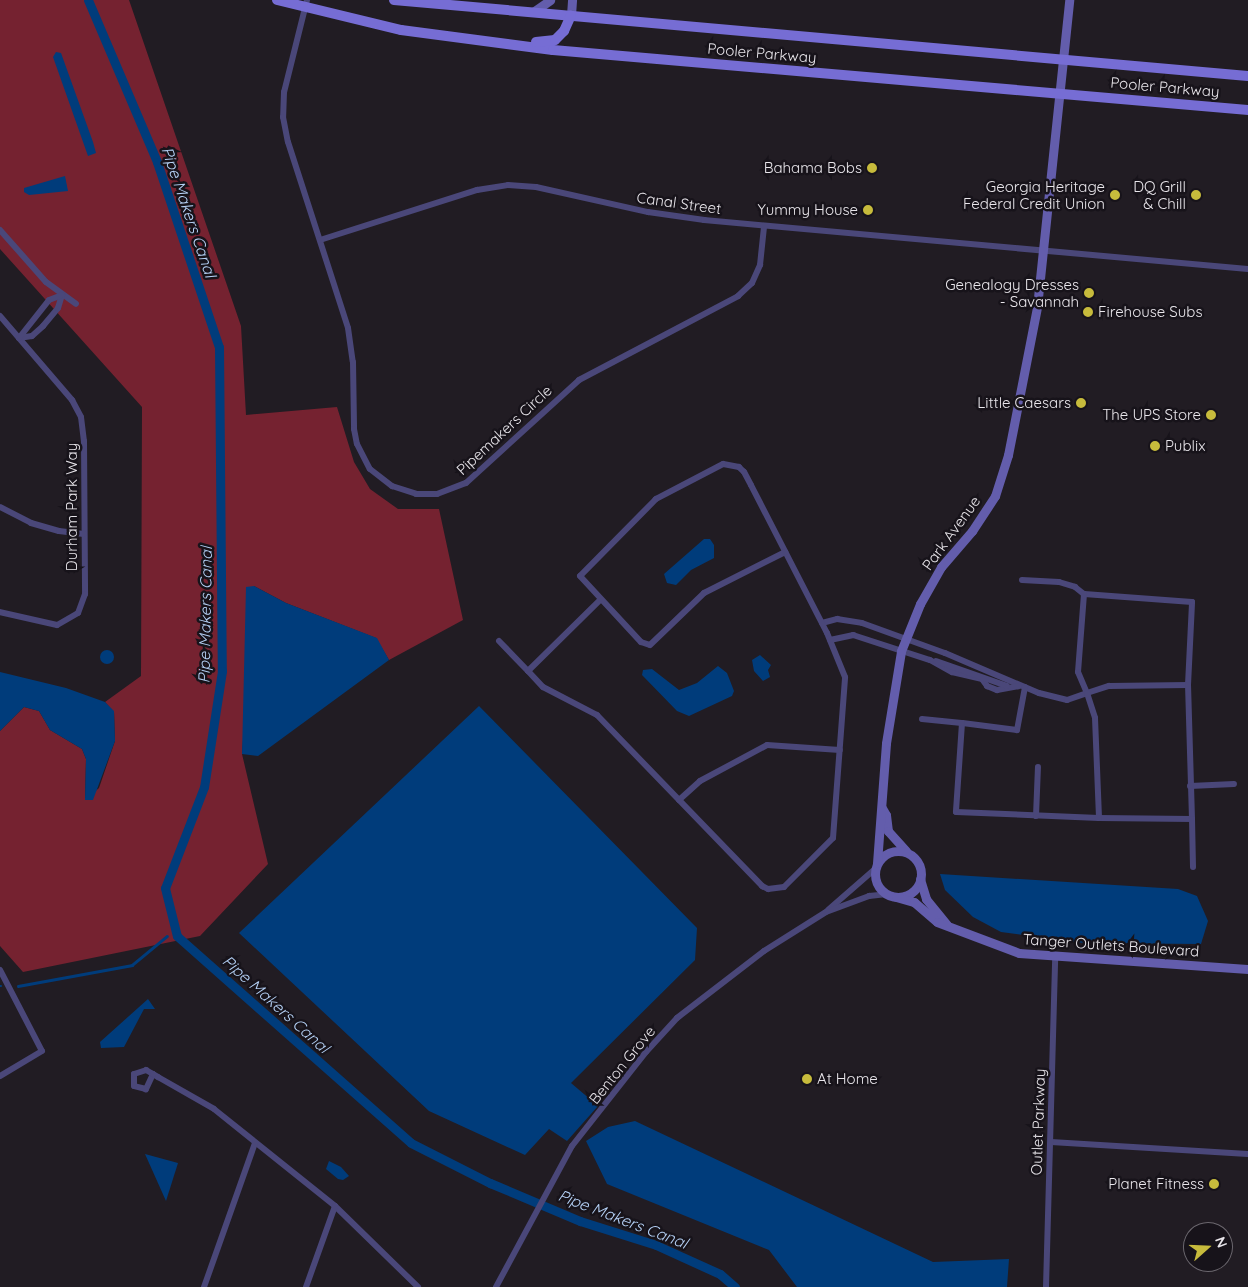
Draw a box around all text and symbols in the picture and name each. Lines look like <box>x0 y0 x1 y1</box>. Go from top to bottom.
street label: Pooler Parkway <box>707 39 817 67</box>
street label: Pooler Parkway <box>1110 73 1220 101</box>
water label: Pipe Makers Canal <box>158 144 220 280</box>
place label: Bahama Bobs <box>764 159 862 177</box>
marker: Bahama Bobs <box>866 162 878 174</box>
place label: Georgia Heritage Federal Credit Union <box>963 177 1105 212</box>
place label: DQ Grill & Chill <box>1133 177 1186 212</box>
street label: Canal Street <box>636 188 722 218</box>
marker: Georgia Heritage Federal Credit Union <box>1109 189 1121 201</box>
marker: DQ Grill & Chill <box>1190 189 1202 201</box>
place label: Yummy House <box>758 201 858 219</box>
marker: Yummy House <box>862 204 874 216</box>
place label: Genealogy Dresses - Savannah <box>945 275 1079 310</box>
marker: Genealogy Dresses - Savannah <box>1083 287 1095 299</box>
place label: Firehouse Subs <box>1098 303 1202 321</box>
marker: Firehouse Subs <box>1082 306 1094 318</box>
street label: Pipemakers Circle <box>453 381 555 479</box>
place label: Little Caesars <box>977 394 1071 412</box>
marker: Little Caesars <box>1075 397 1087 409</box>
place label: The UPS Store <box>1102 406 1201 424</box>
marker: The UPS Store <box>1205 409 1217 421</box>
place label: Publix <box>1165 437 1205 455</box>
marker: Publix <box>1149 440 1161 452</box>
street label: Durham Park Way <box>63 443 81 571</box>
street label: Park Avenue <box>918 492 984 574</box>
water label: Pipe Makers Canal <box>194 546 216 684</box>
street label: Tanger Outlets Boulevard <box>1022 930 1200 960</box>
water label: Pipe Makers Canal <box>219 951 333 1057</box>
street label: Benton Grove <box>585 1022 659 1108</box>
street label: Outlet Parkway <box>1027 1068 1049 1176</box>
place label: At Home <box>817 1070 878 1088</box>
marker: At Home <box>801 1073 813 1085</box>
place label: Planet Fitness <box>1108 1175 1204 1193</box>
marker: Planet Fitness <box>1208 1178 1220 1190</box>
water label: Pipe Makers Canal <box>556 1185 690 1253</box>
north arrow <box>1183 1222 1233 1272</box>
text: N <box>1211 1234 1231 1250</box>

